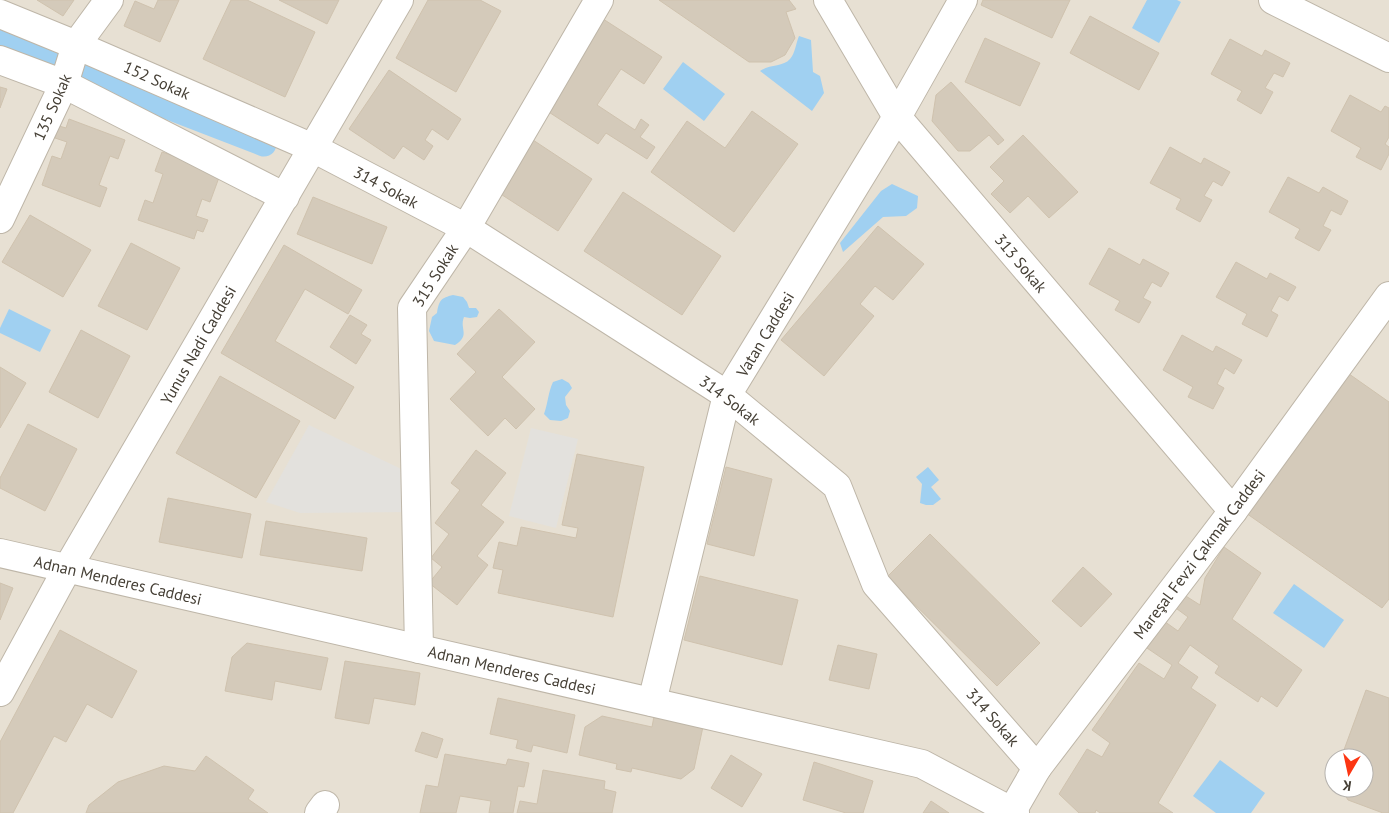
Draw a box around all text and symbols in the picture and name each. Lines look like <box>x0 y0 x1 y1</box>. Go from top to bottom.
street label: 152 Sokak <box>121 56 194 104</box>
street label: 135 Sokak <box>28 70 76 143</box>
street label: 314 Sokak <box>350 162 422 213</box>
street label: 313 Sokak <box>991 229 1052 297</box>
street label: 315 Sokak <box>408 239 462 310</box>
street label: Yunus Nadi Caddesi <box>156 282 240 408</box>
street label: Vatan Caddesi <box>731 288 798 381</box>
street label: 314 Sokak <box>696 371 765 429</box>
street label: Mareşal Fevzi Çakmak Caddesi <box>1129 465 1269 643</box>
street label: Adnan Menderes Caddesi <box>32 551 204 609</box>
street label: Adnan Menderes Caddesi <box>426 641 598 699</box>
street label: 314 Sokak <box>962 684 1024 751</box>
north arrow <box>1324 748 1374 798</box>
text: K <box>1341 776 1353 795</box>

